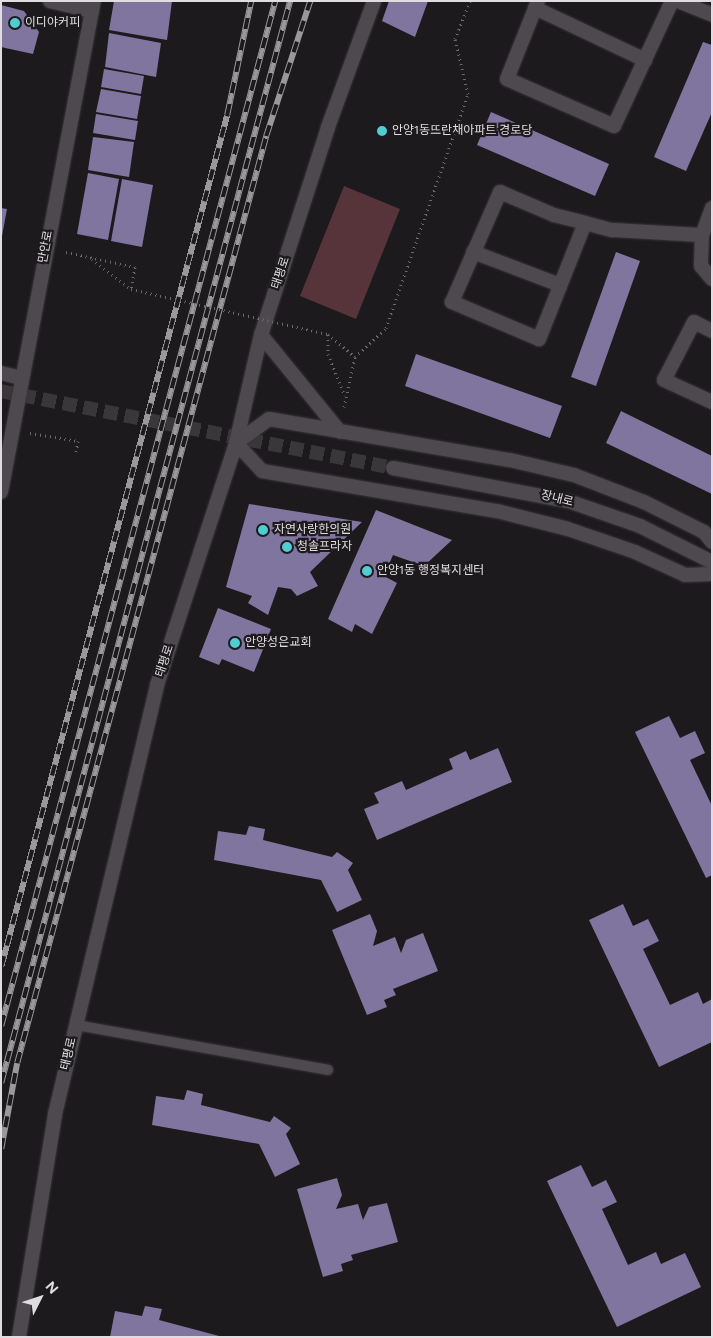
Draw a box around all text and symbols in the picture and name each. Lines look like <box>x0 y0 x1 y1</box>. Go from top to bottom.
place label: 이디야커피 <box>25 16 80 30</box>
marker: 이디야커피 <box>9 17 21 29</box>
place label: 안양1동뜨란채아파트 경로당 <box>392 124 532 138</box>
marker: 안양1동뜨란채아파트 경로당 <box>376 125 388 137</box>
street label: 만안로 <box>36 229 56 265</box>
street label: 태평로 <box>269 255 293 291</box>
street label: 장내로 <box>539 488 575 510</box>
marker: 자연사랑한의원 <box>256 523 270 537</box>
place label: 자연사랑한의원 <box>274 523 351 537</box>
place label: 청솔프라자 <box>297 540 352 554</box>
marker: 청솔프라자 <box>281 541 293 553</box>
place label: 안양1동 행정복지센터 <box>377 564 484 578</box>
marker: 안양1동 행정복지센터 <box>361 565 373 577</box>
place label: 안양성은교회 <box>245 636 311 650</box>
marker: 안양성은교회 <box>229 637 241 649</box>
street label: 태평로 <box>153 643 177 679</box>
street label: 태평로 <box>58 1036 80 1072</box>
north arrow <box>15 1273 65 1323</box>
text: N <box>42 1278 62 1297</box>

